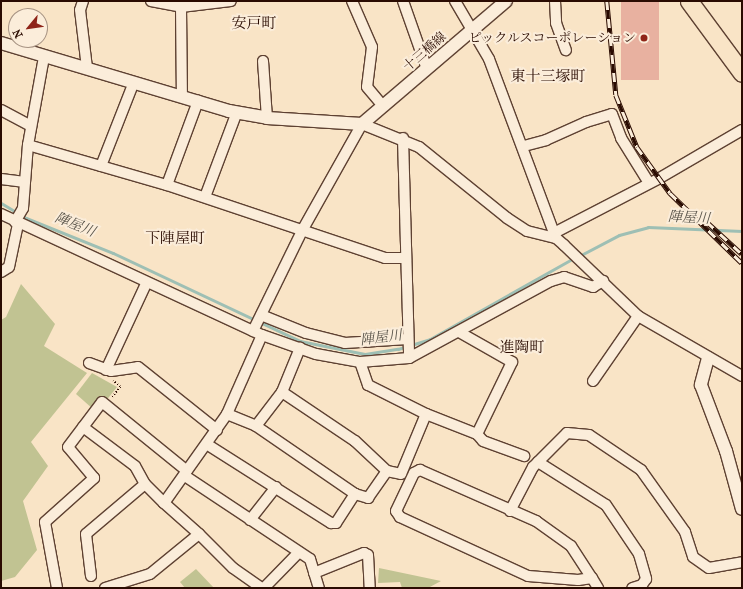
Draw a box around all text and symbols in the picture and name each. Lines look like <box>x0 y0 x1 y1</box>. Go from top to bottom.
north arrow <box>8 8 48 48</box>
district label: 安戸町 <box>232 15 276 33</box>
text: N <box>10 27 26 40</box>
street label: 十三橋線 <box>400 29 450 75</box>
place label: ピックルスコーポレーション <box>467 30 636 46</box>
marker: ピックルスコーポレーション <box>639 33 649 43</box>
district label: 東十三塚町 <box>511 68 585 86</box>
water label: 陣屋川 <box>52 209 98 241</box>
water label: 陣屋川 <box>668 209 710 227</box>
district label: 下陣屋町 <box>145 230 205 248</box>
water label: 陣屋川 <box>359 327 403 349</box>
district label: 進陶町 <box>500 339 544 357</box>

